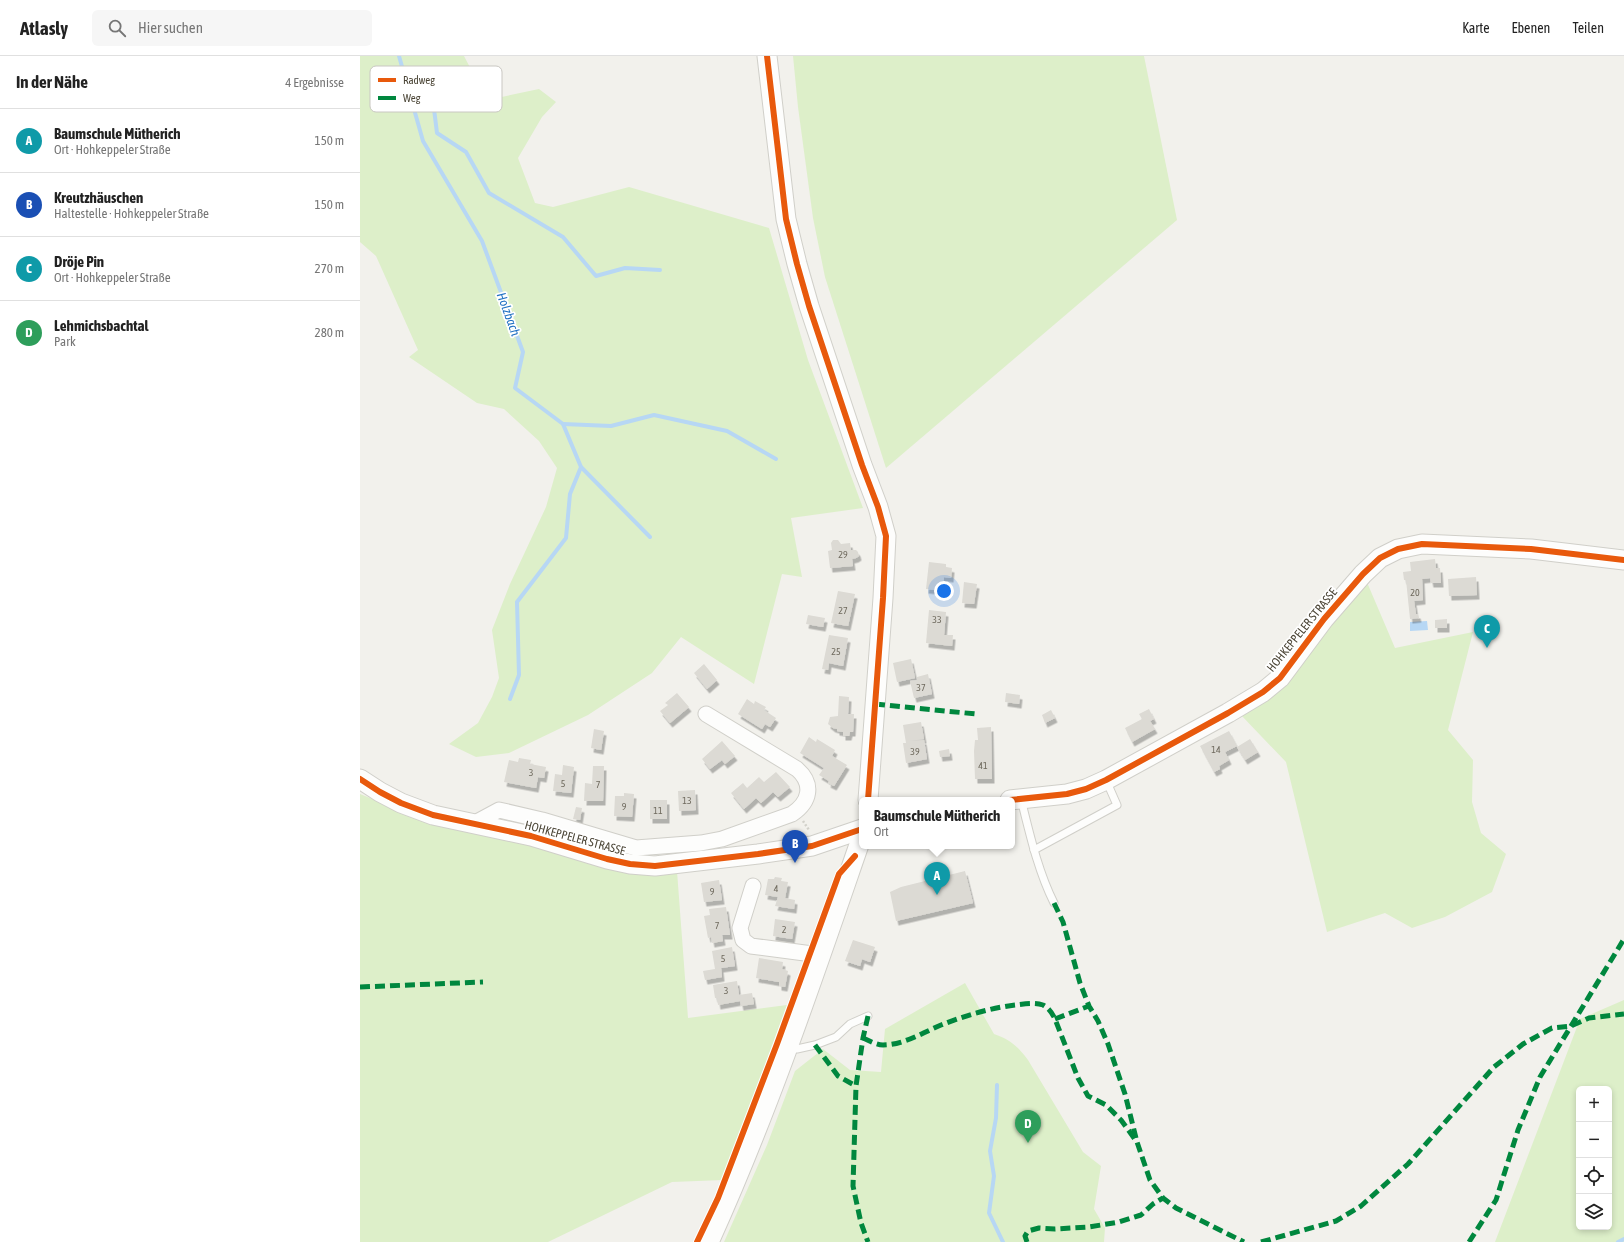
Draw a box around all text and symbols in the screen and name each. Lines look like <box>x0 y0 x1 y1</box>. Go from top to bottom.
search box <box>92 10 372 46</box>
text: Atlasly <box>20 17 68 39</box>
icon: search <box>106 17 128 39</box>
text: Hier suchen <box>138 19 203 36</box>
text: Karte <box>1462 20 1489 36</box>
text: Ebenen <box>1511 20 1550 36</box>
text: Teilen <box>1572 20 1604 36</box>
legend <box>370 66 502 112</box>
text: In der Nähe <box>16 72 88 92</box>
text: Radweg <box>403 74 435 86</box>
text: 4 Ergebnisse <box>285 75 344 90</box>
text: Weg <box>403 92 421 104</box>
text: Baumschule Mütherich <box>54 125 181 142</box>
text: A <box>26 133 32 148</box>
text: 150 m <box>315 133 344 148</box>
text: Ort · Hohkeppeler Straße <box>54 142 171 157</box>
text: Kreutzhäuschen <box>54 189 143 206</box>
text: B <box>26 197 32 212</box>
text: 150 m <box>315 197 344 212</box>
text: Haltestelle · Hohkeppeler Straße <box>54 206 209 221</box>
text: Dröje Pin <box>54 253 104 270</box>
text: C <box>26 261 32 276</box>
text: 270 m <box>315 261 344 276</box>
text: Ort · Hohkeppeler Straße <box>54 270 171 285</box>
water label: Holzbach <box>494 290 524 339</box>
text: Lehmichsbachtal <box>54 317 148 334</box>
text: D <box>25 325 33 340</box>
text: 280 m <box>315 325 344 340</box>
text: Park <box>54 334 76 349</box>
house number: 29 <box>838 549 848 560</box>
your location <box>934 581 954 601</box>
street label: HOHKEPPELER STRASSE <box>1264 585 1340 675</box>
house number: 20 <box>1410 587 1420 598</box>
house number: 27 <box>838 605 848 616</box>
house number: 33 <box>932 614 942 625</box>
pin: C <box>1474 615 1500 648</box>
house number: 25 <box>831 646 841 657</box>
house number: 37 <box>916 682 926 693</box>
house number: 14 <box>1211 744 1221 755</box>
house number: 39 <box>910 746 920 757</box>
house number: 41 <box>978 760 988 771</box>
house number: 3 <box>529 767 534 778</box>
house number: 5 <box>561 778 566 789</box>
house number: 7 <box>596 779 601 790</box>
house number: 13 <box>682 795 692 806</box>
popup <box>859 797 1015 849</box>
house number: 9 <box>622 801 627 812</box>
house number: 11 <box>653 805 663 816</box>
text: Baumschule Mütherich <box>874 807 1000 824</box>
street label: HOHKEPPELER STRASSE <box>523 818 627 858</box>
text: Ort <box>874 824 889 839</box>
pin: B <box>782 830 808 863</box>
pin: A <box>924 862 950 895</box>
house number: 4 <box>774 883 779 894</box>
house number: 9 <box>710 886 715 897</box>
house number: 7 <box>715 920 720 931</box>
house number: 2 <box>782 924 787 935</box>
house number: 5 <box>721 953 726 964</box>
house number: 3 <box>724 985 729 996</box>
map controls <box>1576 1086 1612 1230</box>
button: + <box>1576 1086 1612 1122</box>
pin: D <box>1015 1110 1041 1143</box>
button: − <box>1576 1122 1612 1158</box>
button: locate <box>1576 1158 1612 1194</box>
button: layers <box>1576 1194 1612 1230</box>

